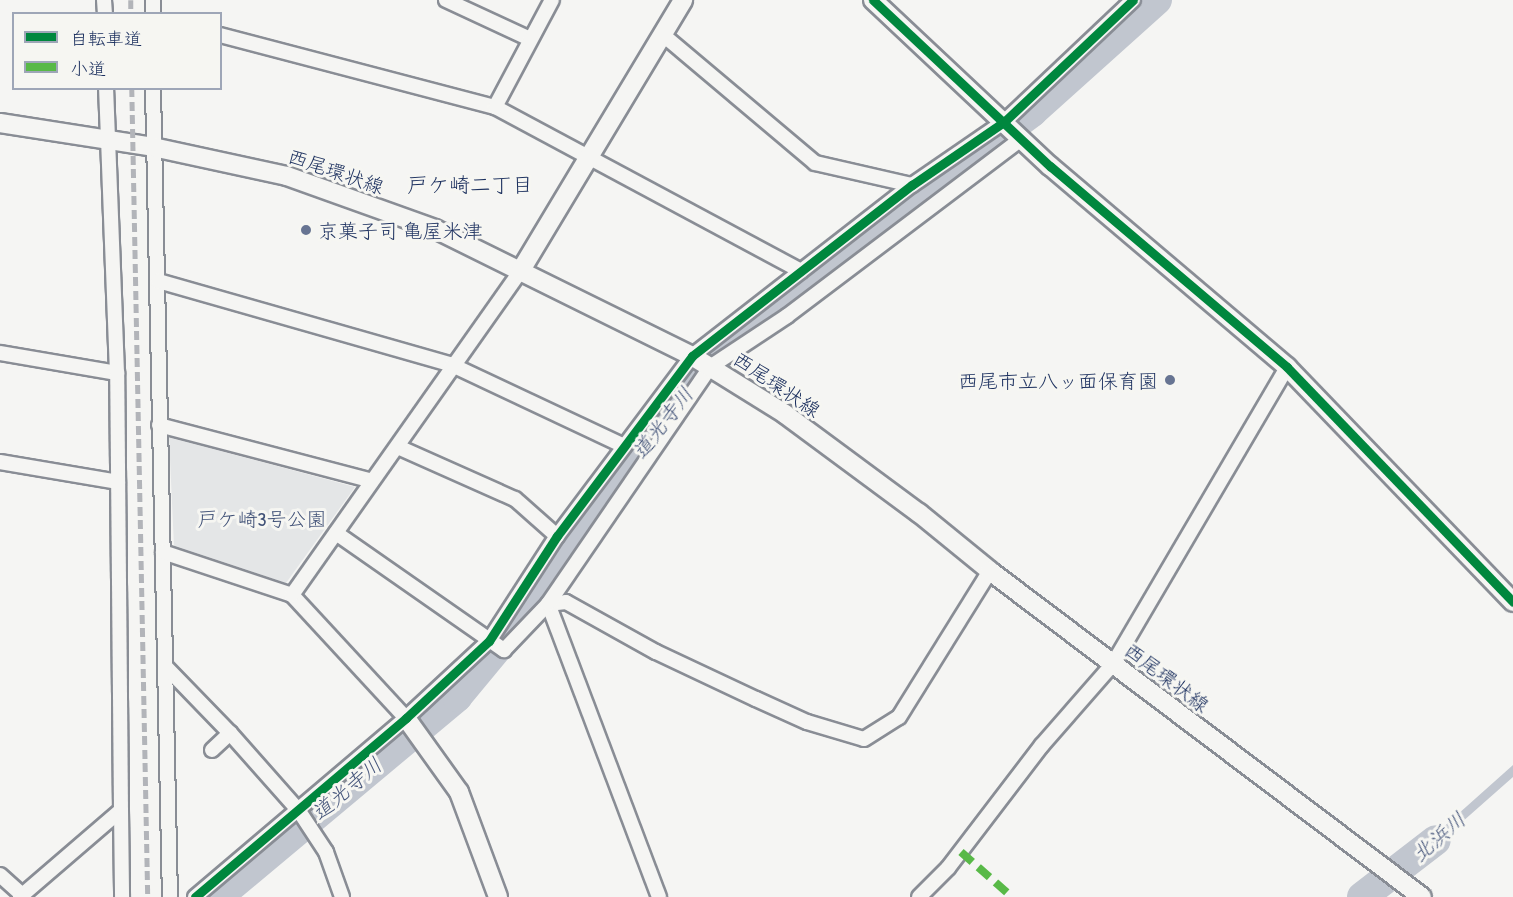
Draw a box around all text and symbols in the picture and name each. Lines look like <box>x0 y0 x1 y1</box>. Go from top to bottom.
legend <box>12 12 222 90</box>
text: 自転車道 <box>70 26 142 51</box>
text: 小道 <box>70 56 106 81</box>
street label: 西尾環状線 <box>285 143 387 199</box>
district label: 戸ケ崎二丁目 <box>407 172 533 198</box>
place label: 京菓子司 亀屋米津 <box>318 218 483 242</box>
marker: 京菓子司 亀屋米津 <box>299 223 313 237</box>
street label: 西尾環状線 <box>729 346 825 422</box>
place label: 西尾市立八ッ面保育園 <box>958 368 1158 392</box>
marker: 西尾市立八ッ面保育園 <box>1163 373 1177 387</box>
water label: 道光寺川 <box>627 382 699 464</box>
park label: 戸ケ崎3号公園 <box>198 506 326 530</box>
street label: 西尾環状線 <box>1120 637 1214 717</box>
water label: 道光寺川 <box>307 752 387 826</box>
water label: 北浜川 <box>1407 807 1471 867</box>

